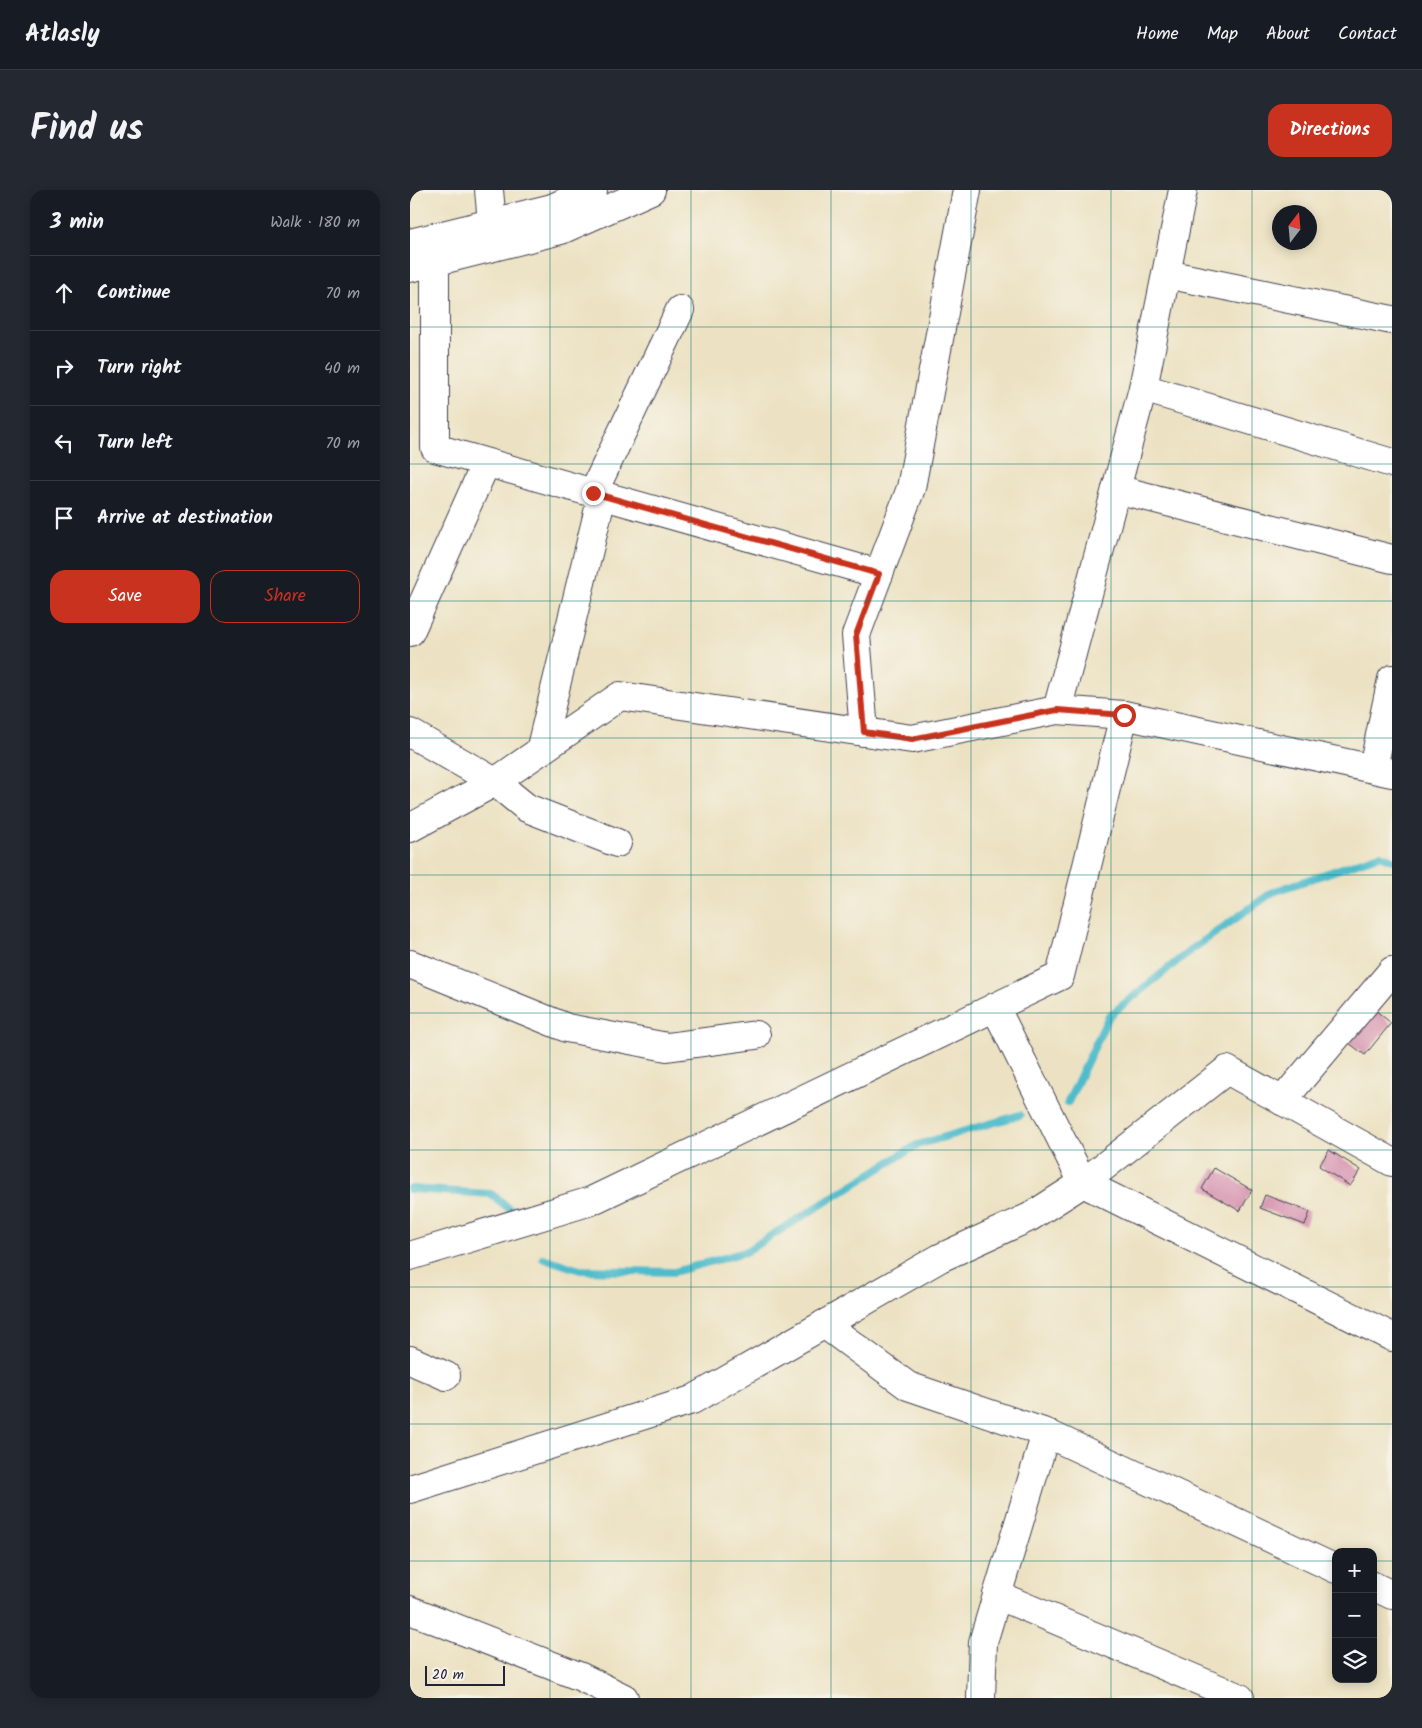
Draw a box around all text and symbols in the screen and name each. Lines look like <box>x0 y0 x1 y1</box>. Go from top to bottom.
text: Atlasly <box>25 15 100 54</box>
text: Home <box>1136 20 1179 49</box>
text: Map <box>1207 20 1238 49</box>
text: About <box>1266 20 1310 49</box>
text: Contact <box>1338 20 1397 49</box>
text: Find us <box>30 102 143 158</box>
button: Directions <box>1268 104 1392 157</box>
north arrow <box>1272 205 1317 250</box>
text: 3 min <box>50 206 104 239</box>
text: Walk · 180 m <box>270 210 360 235</box>
text: Continue <box>97 278 170 308</box>
icon: ahead <box>50 279 78 307</box>
text: 70 m <box>325 281 360 306</box>
text: Turn right <box>97 353 182 383</box>
icon: right <box>50 354 78 382</box>
text: 40 m <box>324 356 360 381</box>
text: Turn left <box>97 428 172 458</box>
icon: left <box>50 429 78 457</box>
text: 70 m <box>325 431 360 456</box>
route end <box>582 482 605 505</box>
text: Arrive at destination <box>97 503 273 533</box>
icon: arrive <box>50 504 78 532</box>
button: Save <box>50 570 200 623</box>
button: Share <box>210 570 360 623</box>
route start <box>1113 704 1136 727</box>
map controls <box>1332 1548 1377 1683</box>
button: + <box>1332 1548 1377 1593</box>
button: − <box>1332 1593 1377 1638</box>
button: layers <box>1332 1638 1377 1683</box>
scale bar <box>425 1663 505 1686</box>
text: 20 m <box>432 1664 464 1686</box>

